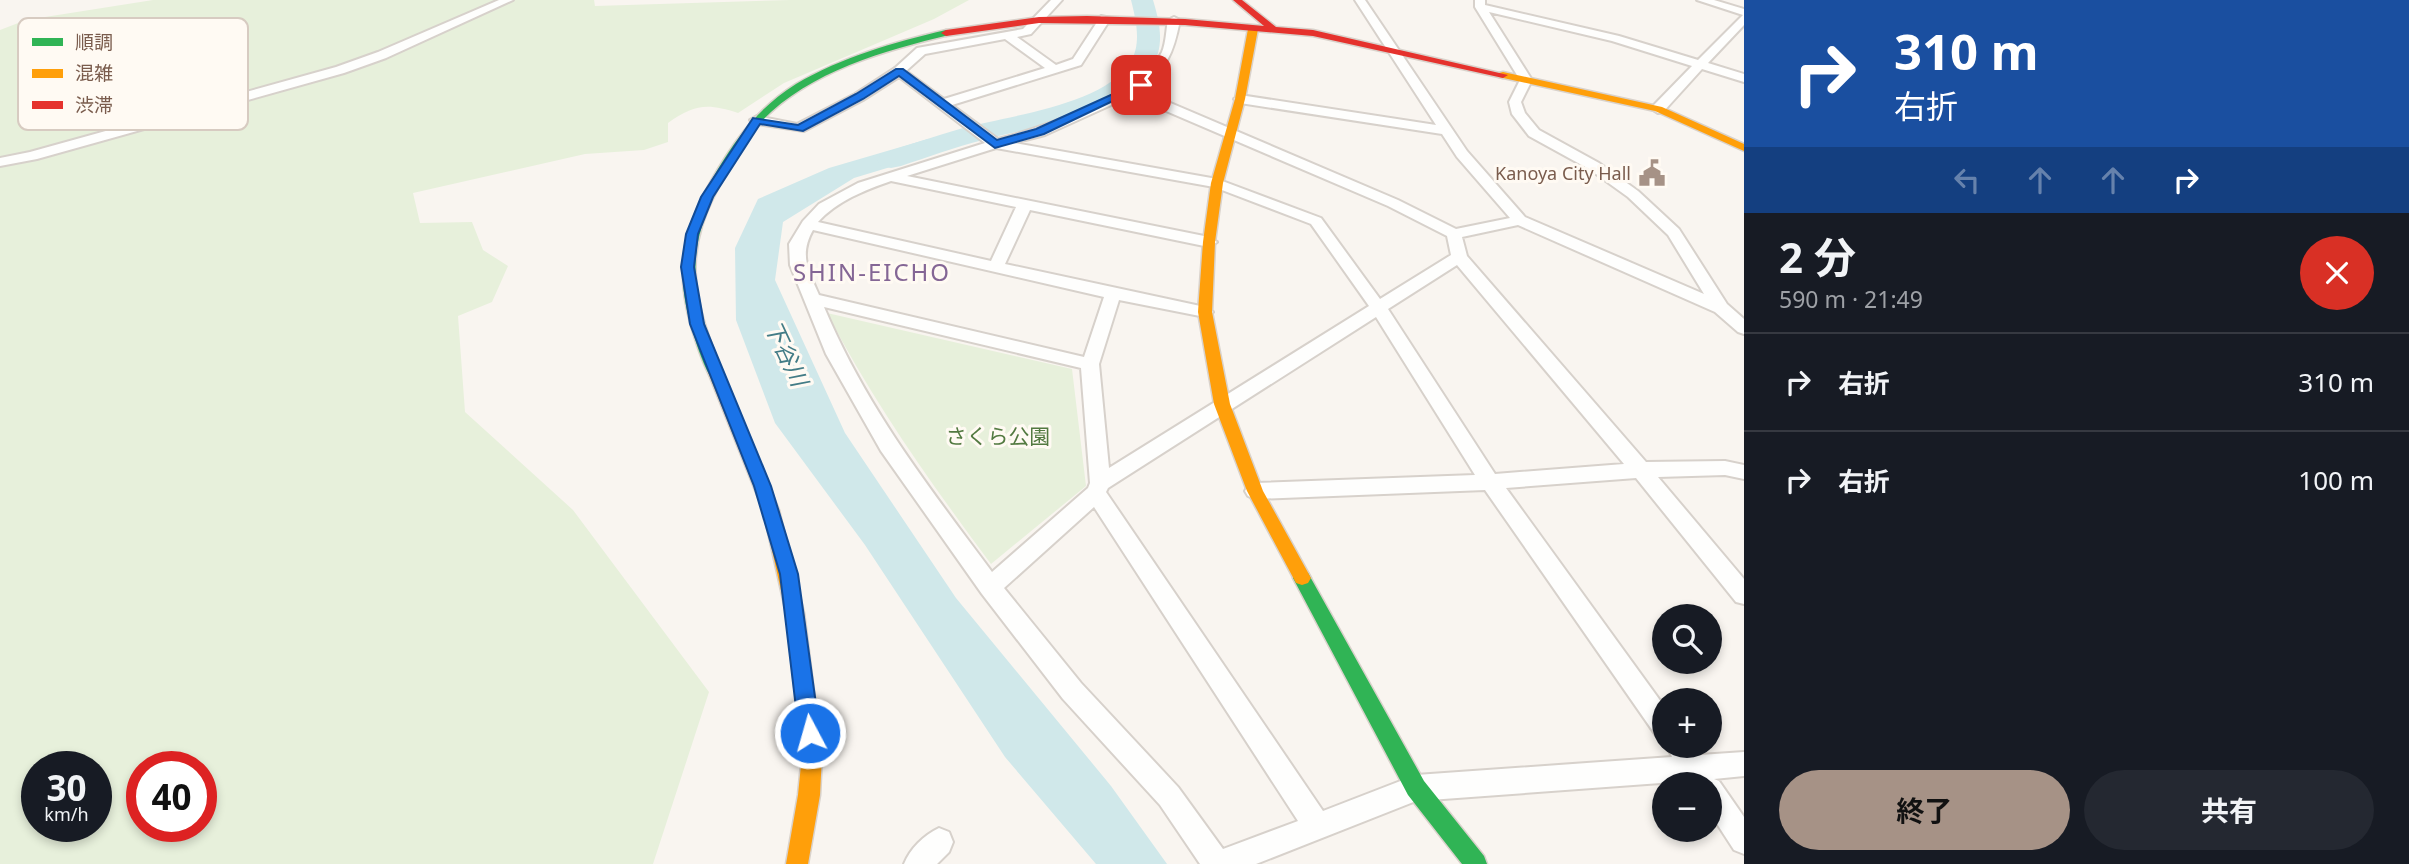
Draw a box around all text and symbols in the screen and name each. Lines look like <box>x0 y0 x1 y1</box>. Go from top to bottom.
legend <box>18 18 248 130</box>
text: 310 m <box>1894 18 2039 84</box>
icon: right <box>1779 28 1870 119</box>
text: 順調 <box>75 29 113 55</box>
pin <box>1111 55 1171 115</box>
text: 混雑 <box>75 60 113 86</box>
icon: arrive <box>1122 66 1160 104</box>
text: 右折 <box>1894 84 1958 127</box>
text: 渋滞 <box>75 92 113 118</box>
public building icon: Kanoya City Hall <box>1637 158 1667 188</box>
place label: Kanoya City Hall <box>1495 161 1631 185</box>
icon: left <box>1948 161 1986 199</box>
icon: ahead <box>2021 161 2059 199</box>
icon: ahead <box>2094 161 2132 199</box>
icon: right <box>2167 161 2205 199</box>
text: 2 分 <box>1779 228 1856 285</box>
button: close <box>2300 236 2374 310</box>
district label: SHIN-EICHO <box>793 255 951 288</box>
text: 590 m · 21:49 <box>1779 283 1923 315</box>
water label: 下谷川 <box>758 315 817 394</box>
icon: right <box>1779 363 1817 401</box>
text: 310 m <box>2298 364 2374 400</box>
text: 右折 <box>1838 365 1890 401</box>
park label: さくら公園 <box>946 422 1051 450</box>
icon: right <box>1779 461 1817 499</box>
text: 100 m <box>2298 462 2374 498</box>
text: 右折 <box>1838 463 1890 499</box>
map controls <box>1652 604 1722 842</box>
button: search <box>1652 604 1722 674</box>
button: + <box>1652 688 1722 758</box>
position arrow <box>773 696 847 770</box>
speed limit sign: 40 <box>126 751 217 842</box>
text: 30 <box>46 764 87 811</box>
button: 終了 <box>1779 770 2070 850</box>
button: 共有 <box>2084 770 2374 850</box>
button: − <box>1652 772 1722 842</box>
text: km/h <box>44 802 89 826</box>

